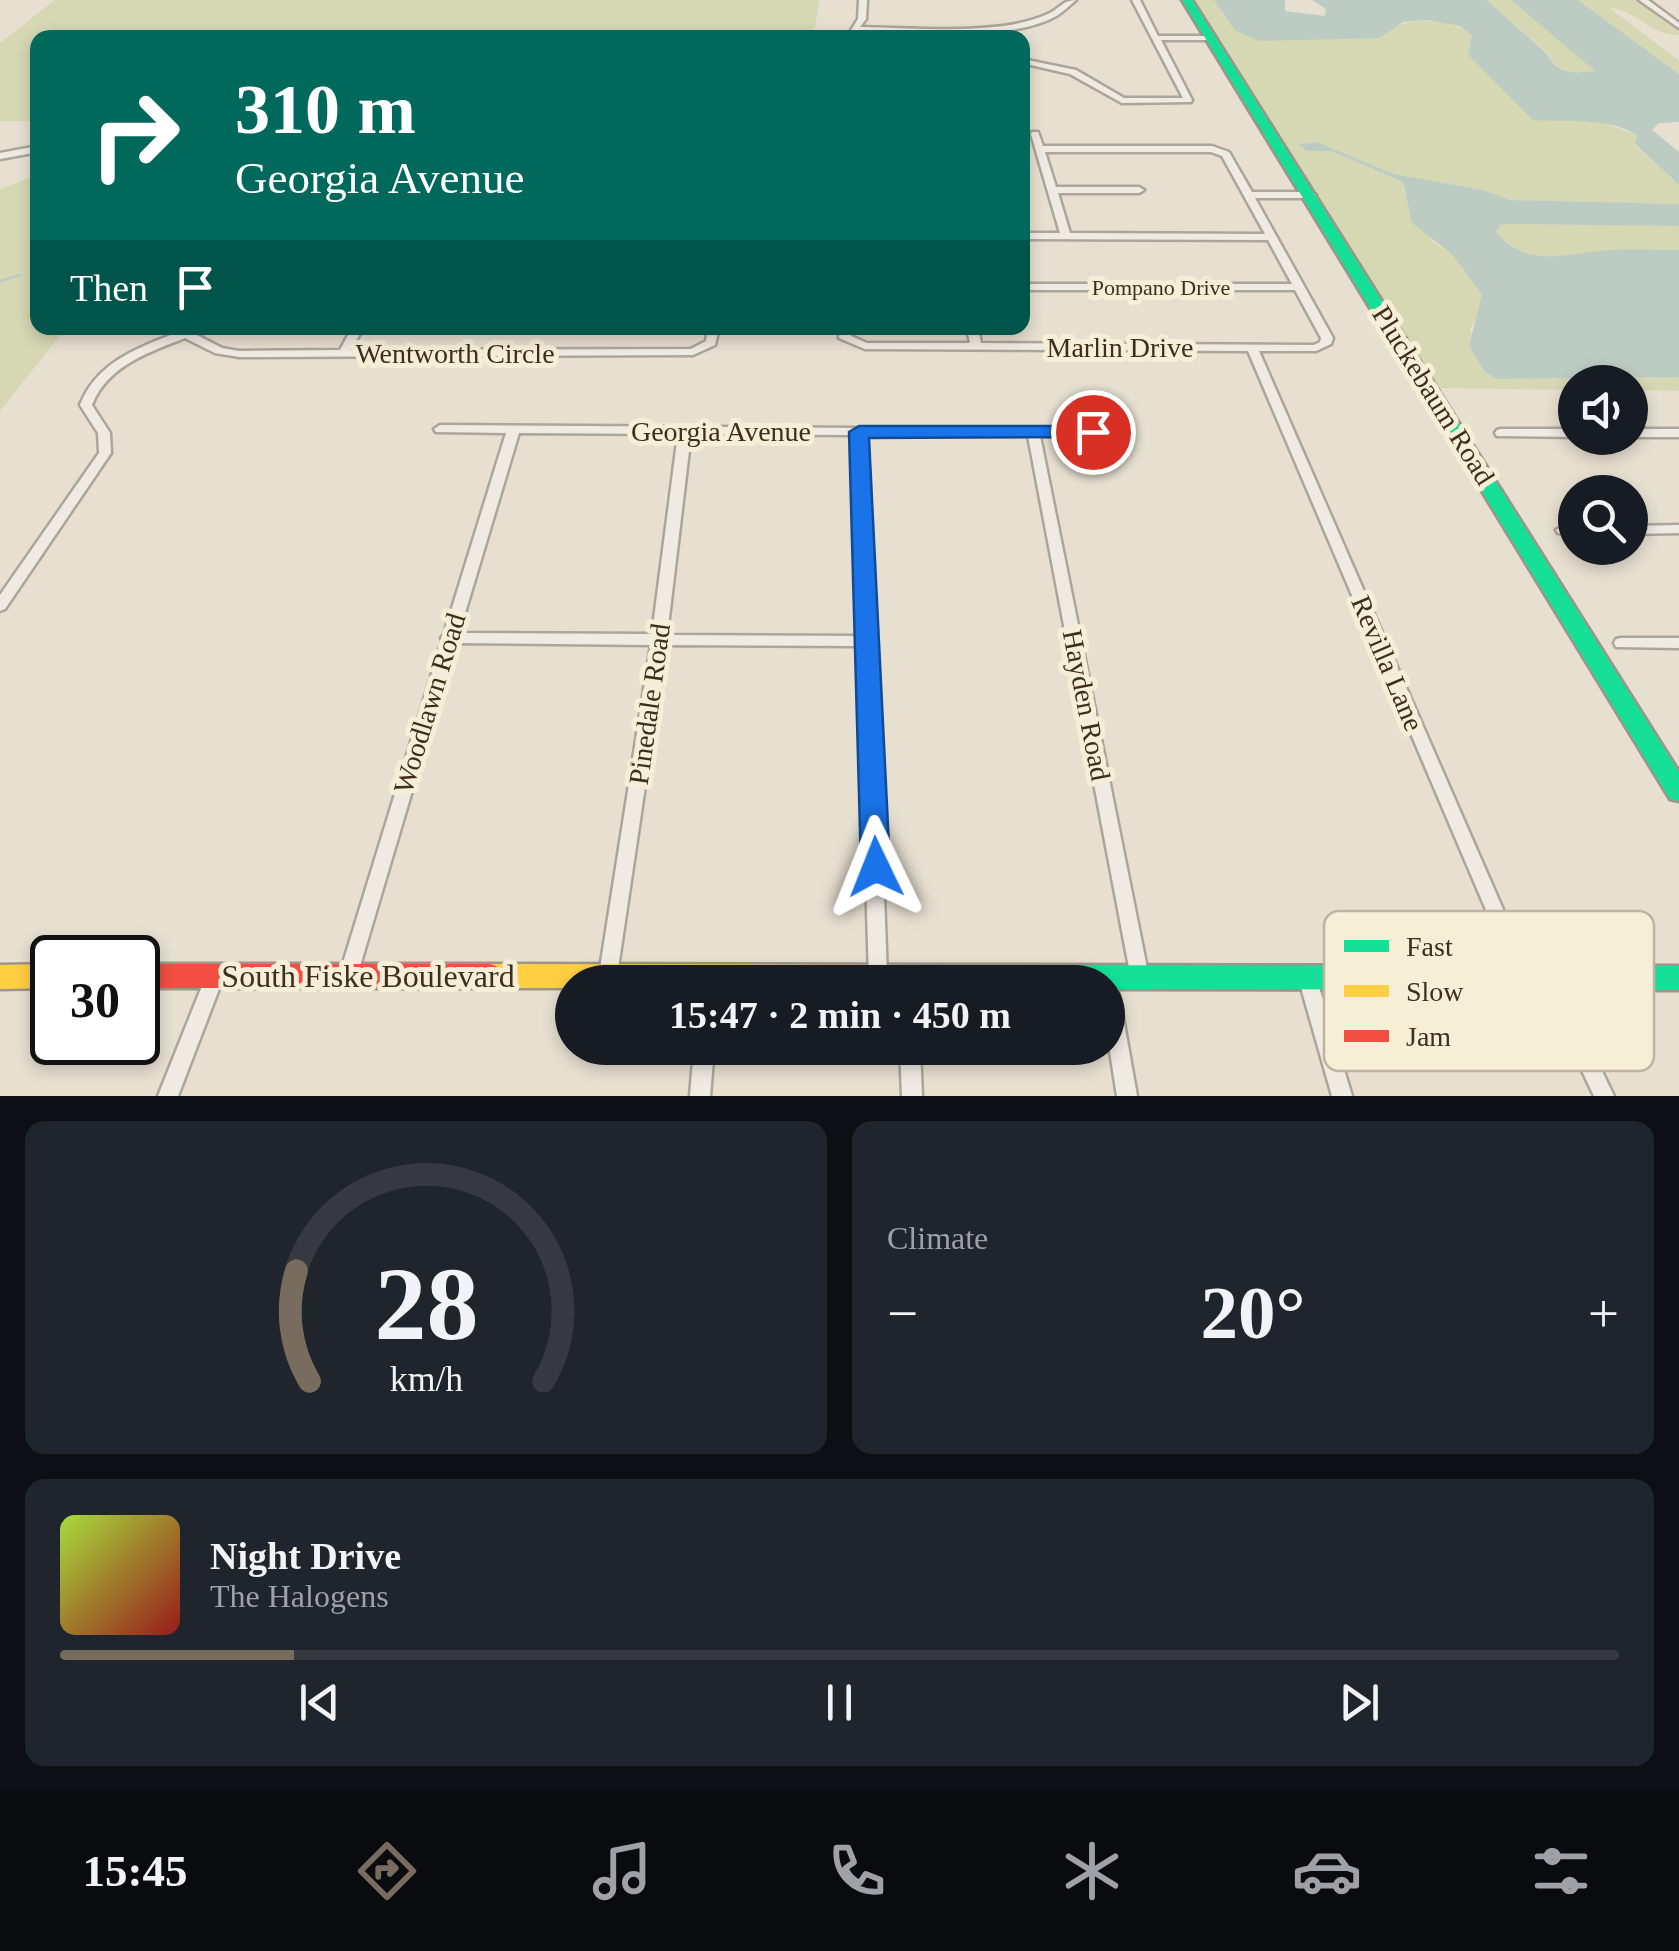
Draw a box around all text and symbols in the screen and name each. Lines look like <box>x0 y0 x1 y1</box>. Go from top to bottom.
icon: right <box>70 70 200 200</box>
text: 310 m <box>235 71 416 148</box>
text: Georgia Avenue <box>235 153 525 203</box>
icon: arrive <box>168 260 223 315</box>
text: Then <box>70 267 148 309</box>
street label: Pompano Drive <box>1092 275 1230 300</box>
street label: Pluckebaum Road <box>1366 300 1501 490</box>
street label: Marlin Drive <box>1047 332 1193 363</box>
street label: Wentworth Circle <box>355 338 555 369</box>
map controls <box>1558 365 1648 565</box>
button: sound <box>1558 365 1648 455</box>
pin <box>1051 390 1136 475</box>
icon: arrive <box>1066 405 1121 460</box>
street label: Georgia Avenue <box>631 416 811 447</box>
button: search <box>1558 475 1648 565</box>
street label: Revilla Lane <box>1345 591 1430 735</box>
street label: Woodlawn Road <box>387 609 472 797</box>
street label: Pinedale Road <box>623 621 676 787</box>
street label: Hayden Road <box>1057 627 1116 783</box>
position arrow <box>824 815 928 919</box>
legend <box>1324 911 1654 1071</box>
text: Fast <box>1406 931 1453 962</box>
speed limit sign: 30 <box>30 935 160 1065</box>
street label: South Fiske Boulevard <box>221 958 515 994</box>
text: Slow <box>1406 976 1464 1007</box>
text: 15:47 · 2 min · 450 m <box>669 994 1011 1036</box>
text: Jam <box>1406 1021 1451 1052</box>
text: Climate <box>887 1220 988 1256</box>
text: 28 <box>374 1246 478 1361</box>
text: 20° <box>1201 1271 1306 1354</box>
text: − <box>887 1283 918 1344</box>
text: + <box>1588 1283 1619 1344</box>
text: km/h <box>389 1359 463 1399</box>
text: Night Drive <box>210 1535 401 1577</box>
text: The Halogens <box>210 1578 389 1614</box>
icon: previous <box>292 1675 347 1730</box>
icon: pause <box>812 1675 867 1730</box>
icon: next <box>1332 1675 1387 1730</box>
icon: directions <box>352 1836 422 1906</box>
icon: music <box>587 1836 657 1906</box>
icon: phone <box>822 1836 892 1906</box>
icon: climate <box>1057 1836 1127 1906</box>
icon: car <box>1292 1836 1362 1906</box>
icon: filters <box>1526 1836 1596 1906</box>
text: 15:45 <box>82 1846 187 1896</box>

